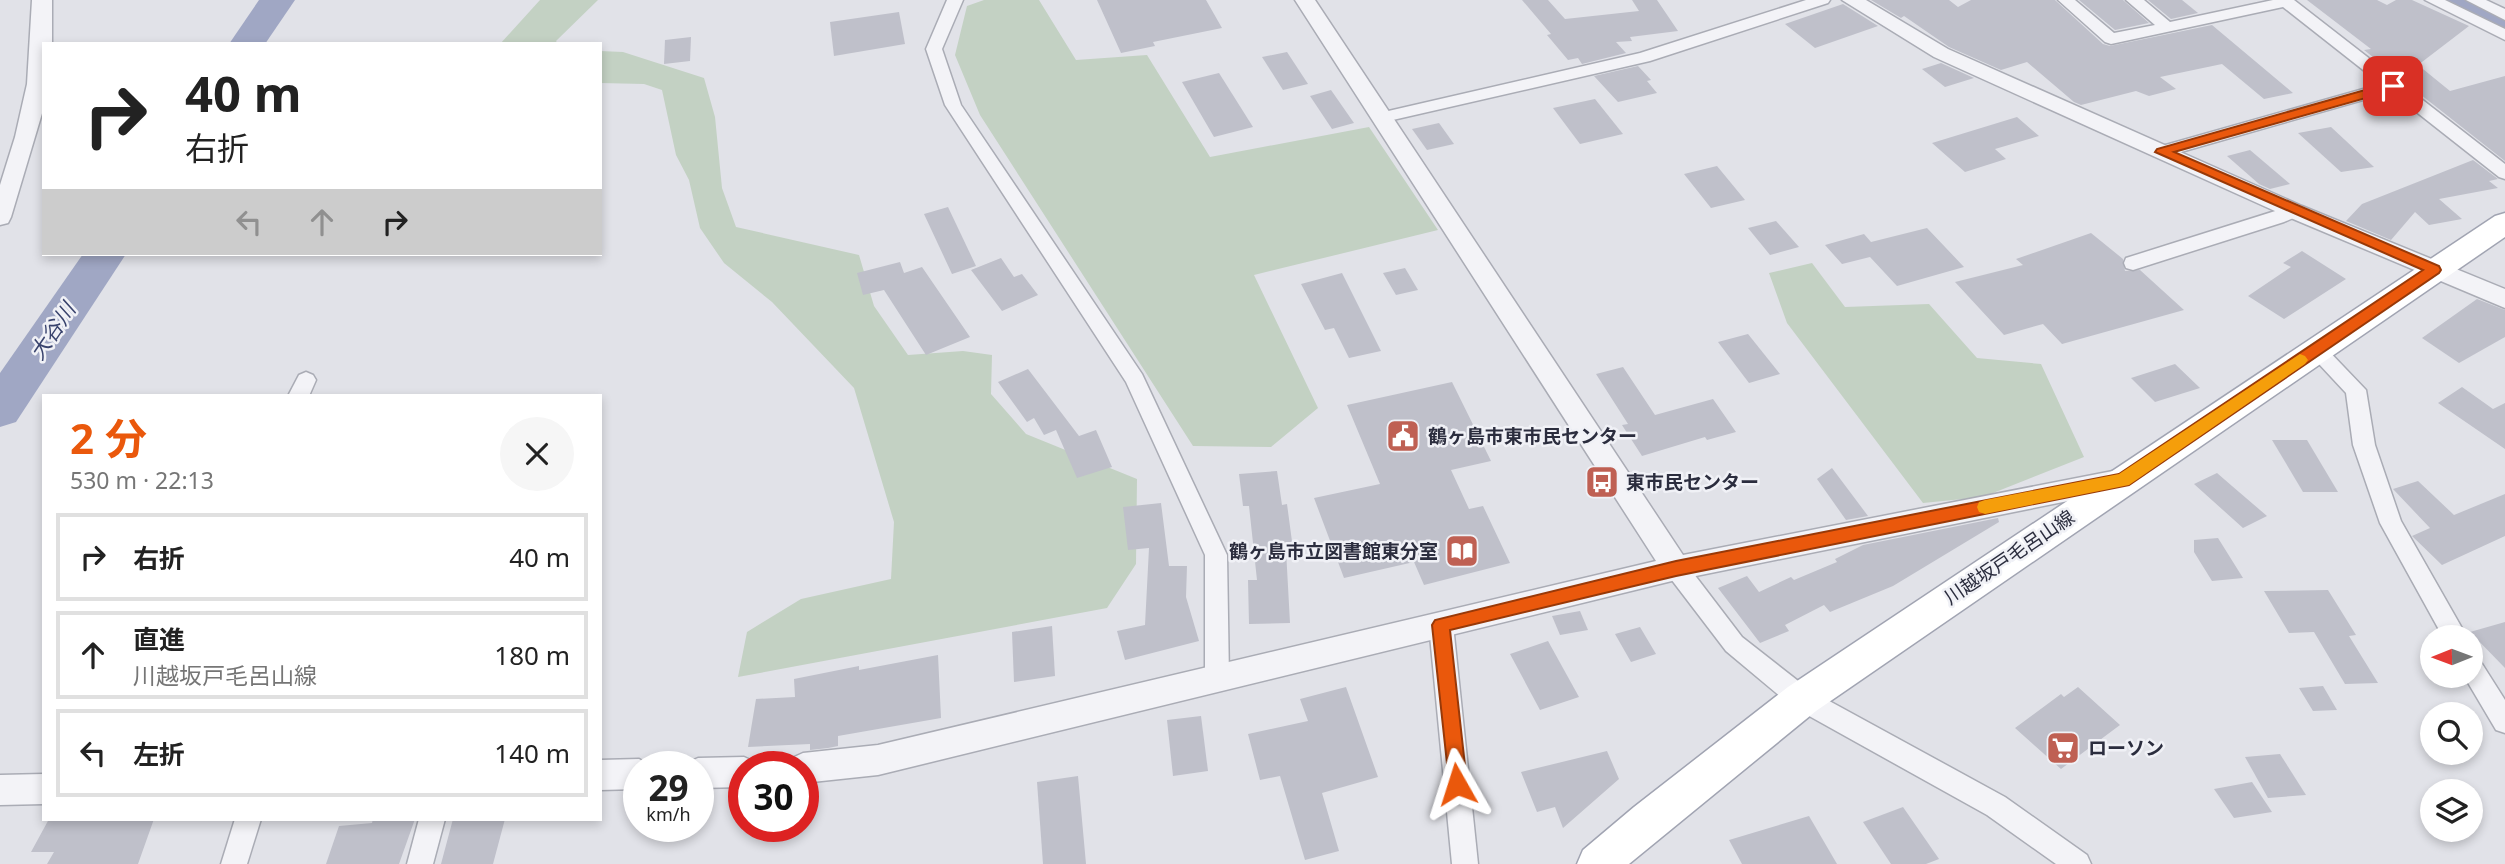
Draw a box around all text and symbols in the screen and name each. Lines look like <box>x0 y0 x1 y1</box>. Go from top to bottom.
pin <box>2363 56 2423 116</box>
text: 40 m <box>185 60 302 126</box>
icon: arrive <box>2374 67 2412 105</box>
icon: right <box>70 70 161 161</box>
text: 右折 <box>185 126 249 169</box>
icon: left <box>230 203 268 241</box>
icon: ahead <box>303 203 341 241</box>
icon: right <box>376 203 414 241</box>
water label: 大谷川 <box>23 295 82 365</box>
text: 2 分 <box>70 409 147 466</box>
button: close <box>500 417 574 491</box>
public building icon: 鶴ヶ島市東市民センター <box>1384 417 1422 455</box>
place label: 鶴ヶ島市東市民センター <box>1428 423 1637 449</box>
bus stop icon: 東市民センター <box>1583 463 1621 501</box>
text: 530 m · 22:13 <box>70 464 214 496</box>
place label: 東市民センター <box>1626 469 1759 495</box>
street label: 川越坂戸毛呂山線 <box>1939 504 2079 610</box>
library icon: 鶴ヶ島市立図書館東分室 <box>1443 532 1481 570</box>
icon: right <box>74 538 112 576</box>
place label: 鶴ヶ島市立図書館東分室 <box>1229 538 1438 564</box>
text: 40 m <box>509 539 570 575</box>
text: 右折 <box>133 540 185 576</box>
text: 直進 <box>133 621 185 657</box>
north arrow <box>2420 625 2483 688</box>
map controls <box>2420 625 2483 842</box>
icon: ahead <box>74 636 112 674</box>
text: 180 m <box>494 637 570 673</box>
text: 川越坂戸毛呂山線 <box>133 659 317 691</box>
button: search <box>2420 702 2483 765</box>
supermarket icon: ローソン <box>2044 729 2082 767</box>
icon: left <box>74 734 112 772</box>
text: 140 m <box>494 735 570 771</box>
place label: ローソン <box>2088 735 2164 761</box>
text: 左折 <box>133 736 185 772</box>
position arrow <box>1420 747 1494 821</box>
speed limit sign: 30 <box>728 751 819 842</box>
text: 29 <box>648 764 689 811</box>
button: layers <box>2420 779 2483 842</box>
text: km/h <box>646 802 691 826</box>

